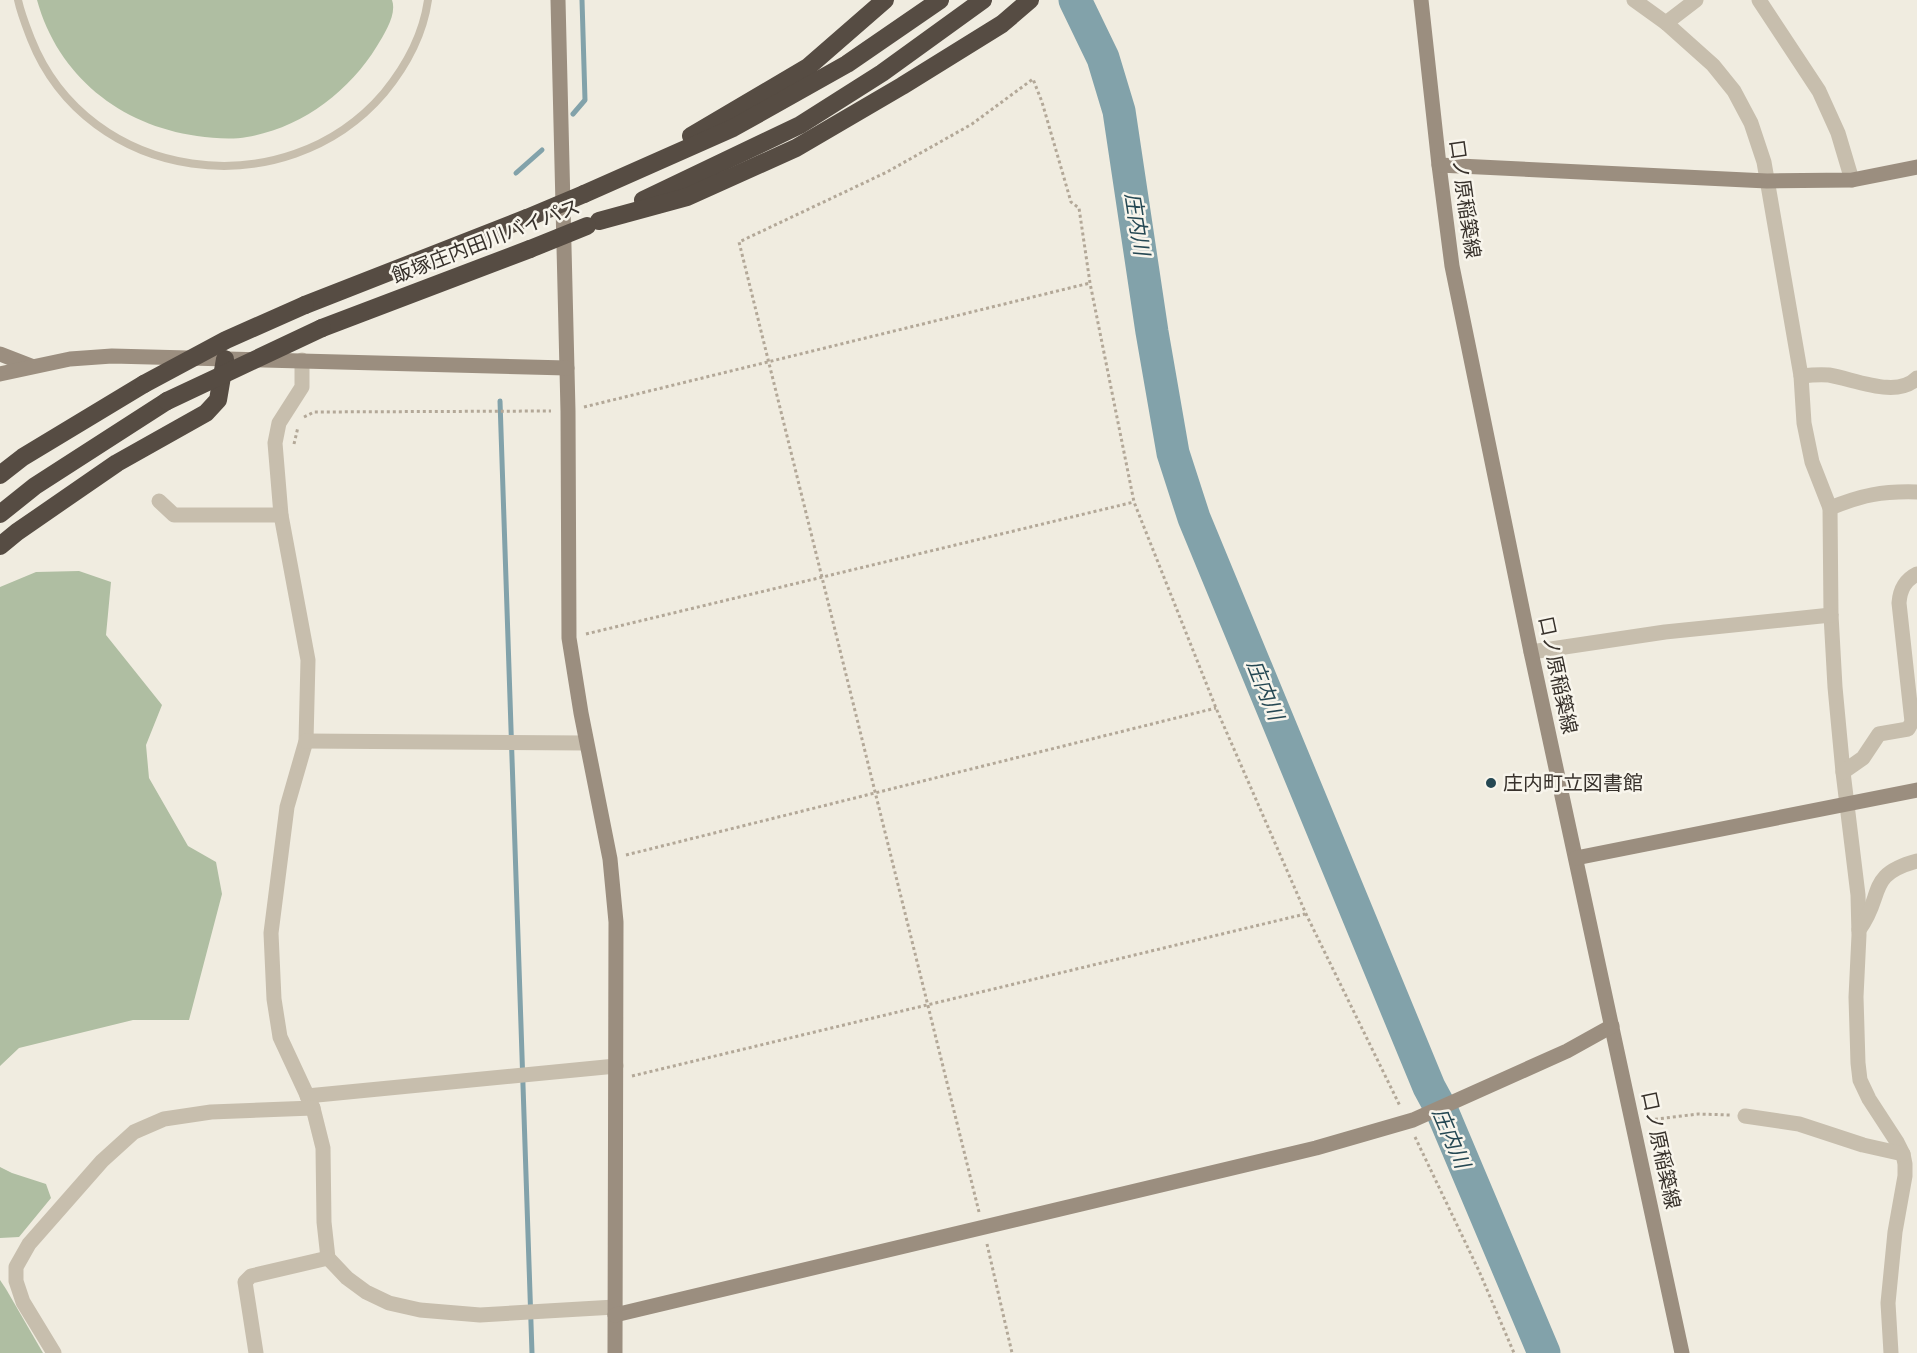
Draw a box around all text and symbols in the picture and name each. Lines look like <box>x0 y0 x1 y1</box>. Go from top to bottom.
street label: 口ノ原稲築線 <box>1444 138 1486 260</box>
water label: 庄内川 <box>1118 191 1156 259</box>
street label: 飯塚庄内田川バイパス <box>388 193 584 289</box>
street label: 口ノ原稲築線 <box>1533 614 1583 736</box>
water label: 庄内川 <box>1240 656 1291 726</box>
place label: 庄内町立図書館 <box>1503 770 1643 796</box>
marker: 庄内町立図書館 <box>1484 776 1498 790</box>
street label: 口ノ原稲築線 <box>1636 1089 1686 1211</box>
water label: 庄内川 <box>1426 1104 1477 1174</box>

